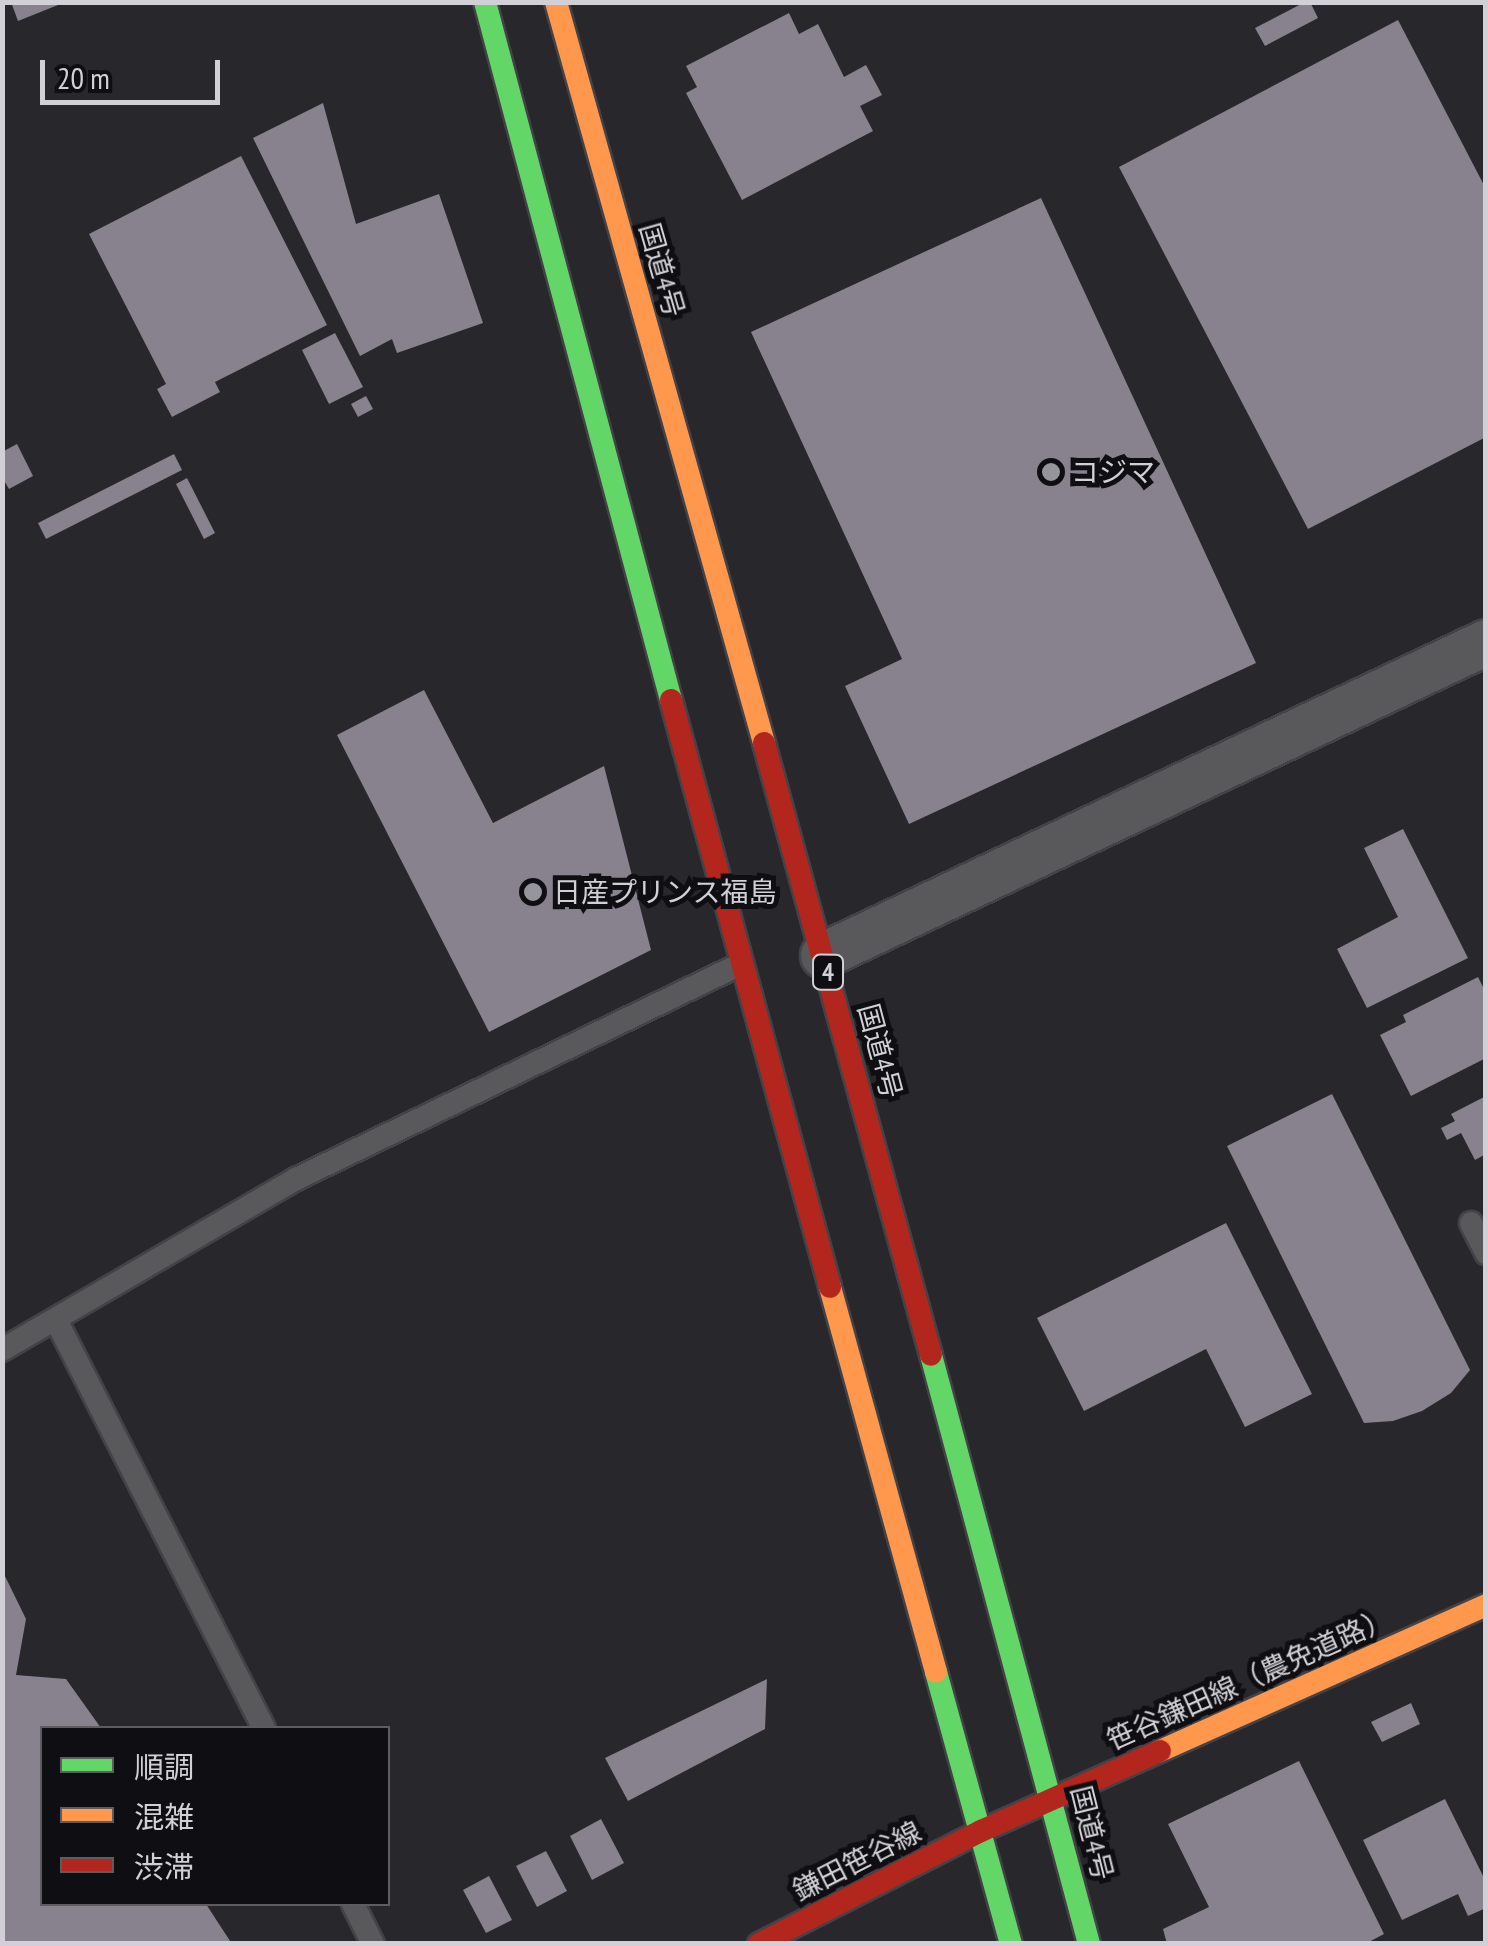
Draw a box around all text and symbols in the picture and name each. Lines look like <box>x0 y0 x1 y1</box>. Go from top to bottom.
scale bar <box>45 40 225 102</box>
text: 20 m <box>57 58 110 97</box>
street label: 国道4号 <box>633 219 691 321</box>
place label: コジマ <box>1071 455 1155 489</box>
marker: コジマ <box>1040 461 1062 483</box>
place label: 日産プリンス福島 <box>553 875 777 909</box>
marker: 日産プリンス福島 <box>522 881 544 903</box>
road number: 4 <box>810 952 846 992</box>
street label: 国道4号 <box>851 1000 909 1102</box>
street label: 笹谷鎌田線（農免道路） <box>1101 1601 1397 1757</box>
legend <box>40 1726 390 1906</box>
text: 順調 <box>134 1747 194 1786</box>
street label: 国道4号 <box>1064 1782 1120 1884</box>
text: 混雑 <box>134 1797 194 1836</box>
street label: 鎌田笹谷線 <box>787 1814 927 1908</box>
text: 渋滞 <box>134 1847 194 1886</box>

